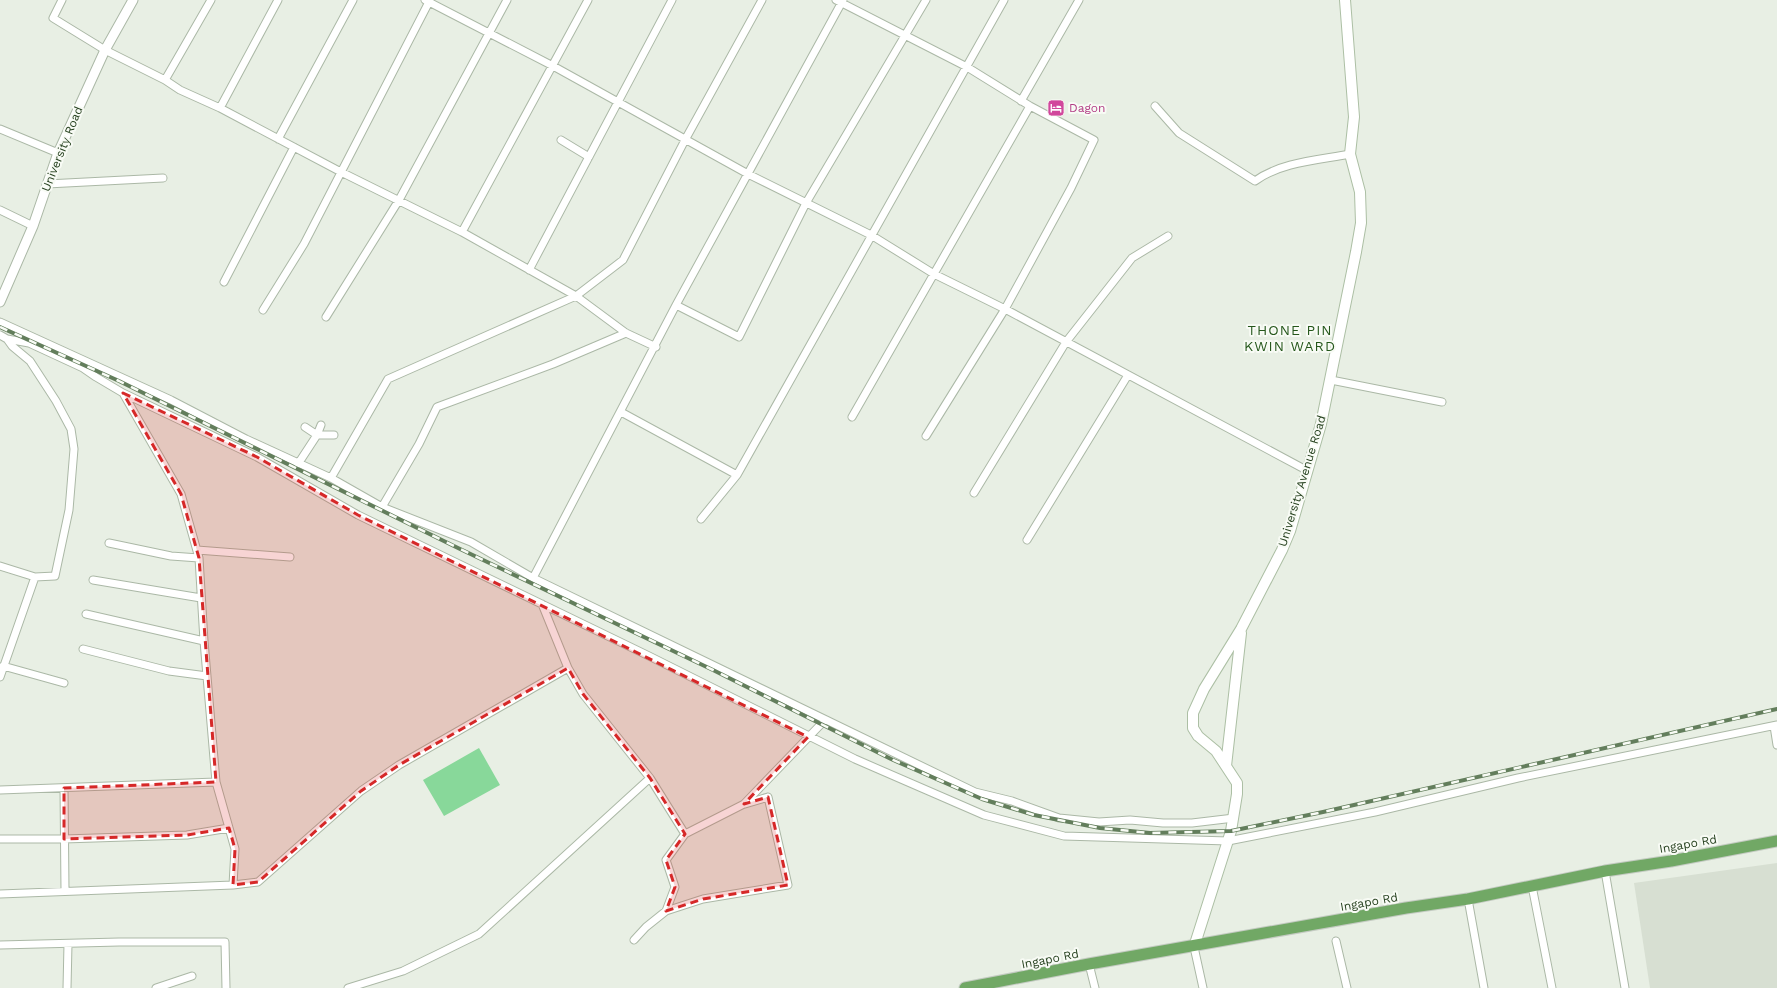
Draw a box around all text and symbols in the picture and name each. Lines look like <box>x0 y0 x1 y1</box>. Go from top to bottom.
hotel icon: Dagon <box>1046 98 1066 118</box>
place label: Dagon <box>1069 101 1105 115</box>
street label: University Road <box>39 104 85 194</box>
district label: THONE PIN KWIN WARD <box>1244 322 1336 354</box>
street label: University Avenue Road <box>1275 414 1329 548</box>
street label: Ingapo Rd <box>1658 832 1718 856</box>
street label: Ingapo Rd <box>1339 890 1399 914</box>
street label: Ingapo Rd <box>1020 947 1080 971</box>

